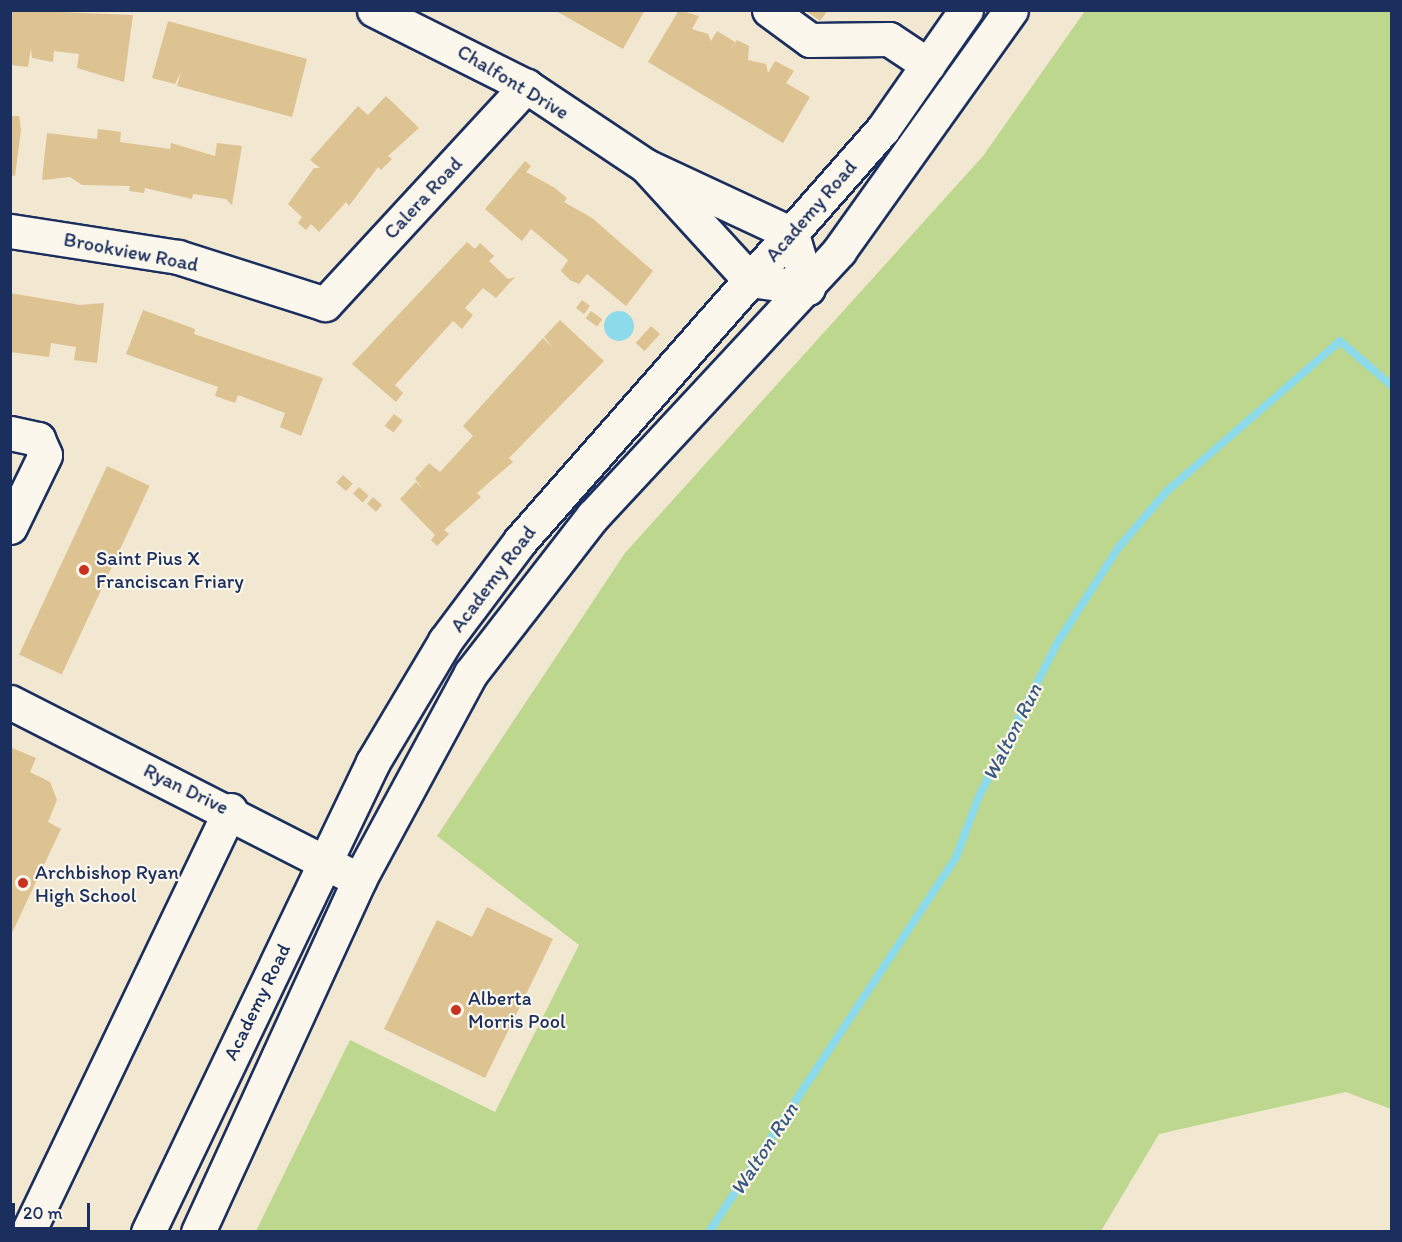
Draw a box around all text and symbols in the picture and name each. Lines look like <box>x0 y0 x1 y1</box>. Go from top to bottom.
street label: Chalfont Drive <box>453 39 573 125</box>
street label: Calera Road <box>379 152 467 244</box>
street label: Academy Road <box>760 155 862 267</box>
street label: Brookview Road <box>62 227 200 277</box>
street label: Academy Road <box>445 521 541 637</box>
place label: Saint Pius X Franciscan Friary <box>96 546 244 593</box>
marker: Saint Pius X Franciscan Friary <box>77 563 91 577</box>
water label: Walton Run <box>977 679 1047 785</box>
street label: Ryan Drive <box>139 758 233 820</box>
place label: Archbishop Ryan High School <box>35 860 178 907</box>
marker: Archbishop Ryan High School <box>16 876 30 890</box>
street label: Academy Road <box>218 940 296 1064</box>
place label: Alberta Morris Pool <box>468 987 565 1034</box>
marker: Alberta Morris Pool <box>449 1003 463 1017</box>
water label: Walton Run <box>725 1098 803 1200</box>
scale bar <box>15 1191 93 1229</box>
text: 20 m <box>23 1202 63 1224</box>

